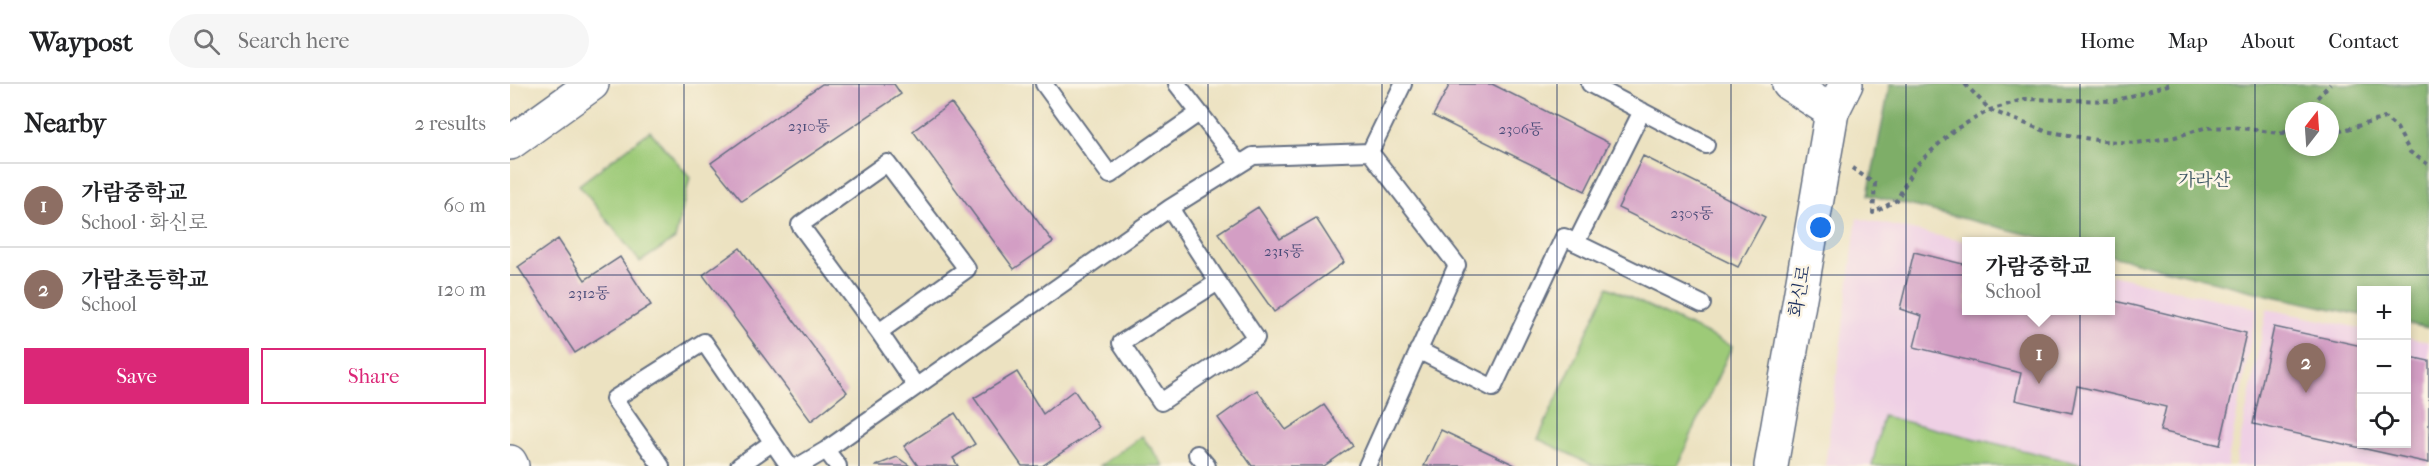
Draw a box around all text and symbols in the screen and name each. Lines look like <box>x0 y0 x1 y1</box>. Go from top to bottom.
search box <box>169 14 589 68</box>
text: Waypost <box>30 25 133 58</box>
icon: search <box>190 25 223 58</box>
text: Search here <box>238 28 349 54</box>
text: Home <box>2080 29 2135 53</box>
text: Map <box>2168 29 2208 53</box>
text: About <box>2241 29 2295 53</box>
text: Contact <box>2328 29 2399 53</box>
north arrow <box>2285 102 2339 156</box>
text: Nearby <box>24 108 106 139</box>
text: 2 results <box>415 112 486 135</box>
house number: 2310동 <box>788 117 830 135</box>
house number: 2306동 <box>1499 120 1544 138</box>
park label: 가라산 <box>2178 170 2231 191</box>
text: 가람중학교 <box>81 180 187 206</box>
text: 1 <box>40 194 47 217</box>
text: 60 m <box>443 194 486 217</box>
house number: 2305동 <box>1670 204 1714 222</box>
text: School · 화신로 <box>81 211 207 234</box>
your location <box>1806 213 1835 242</box>
popup <box>1962 237 2115 315</box>
house number: 2315동 <box>1264 242 1305 260</box>
text: 가람중학교 <box>1985 254 2092 280</box>
street label: 화신로 <box>1785 263 1815 319</box>
text: 가람초등학교 <box>81 267 209 293</box>
text: 2 <box>38 278 49 301</box>
text: 120 m <box>437 278 486 301</box>
text: School <box>1985 280 2041 303</box>
house number: 2312동 <box>568 284 610 302</box>
map controls <box>2357 286 2411 448</box>
button: + <box>2357 286 2411 340</box>
text: School <box>81 293 137 316</box>
pin: 1 <box>2020 334 2059 384</box>
button: − <box>2357 340 2411 394</box>
pin: 2 <box>2286 344 2326 393</box>
button: Save <box>24 348 249 404</box>
button: Share <box>261 348 486 404</box>
button: locate <box>2357 394 2411 448</box>

